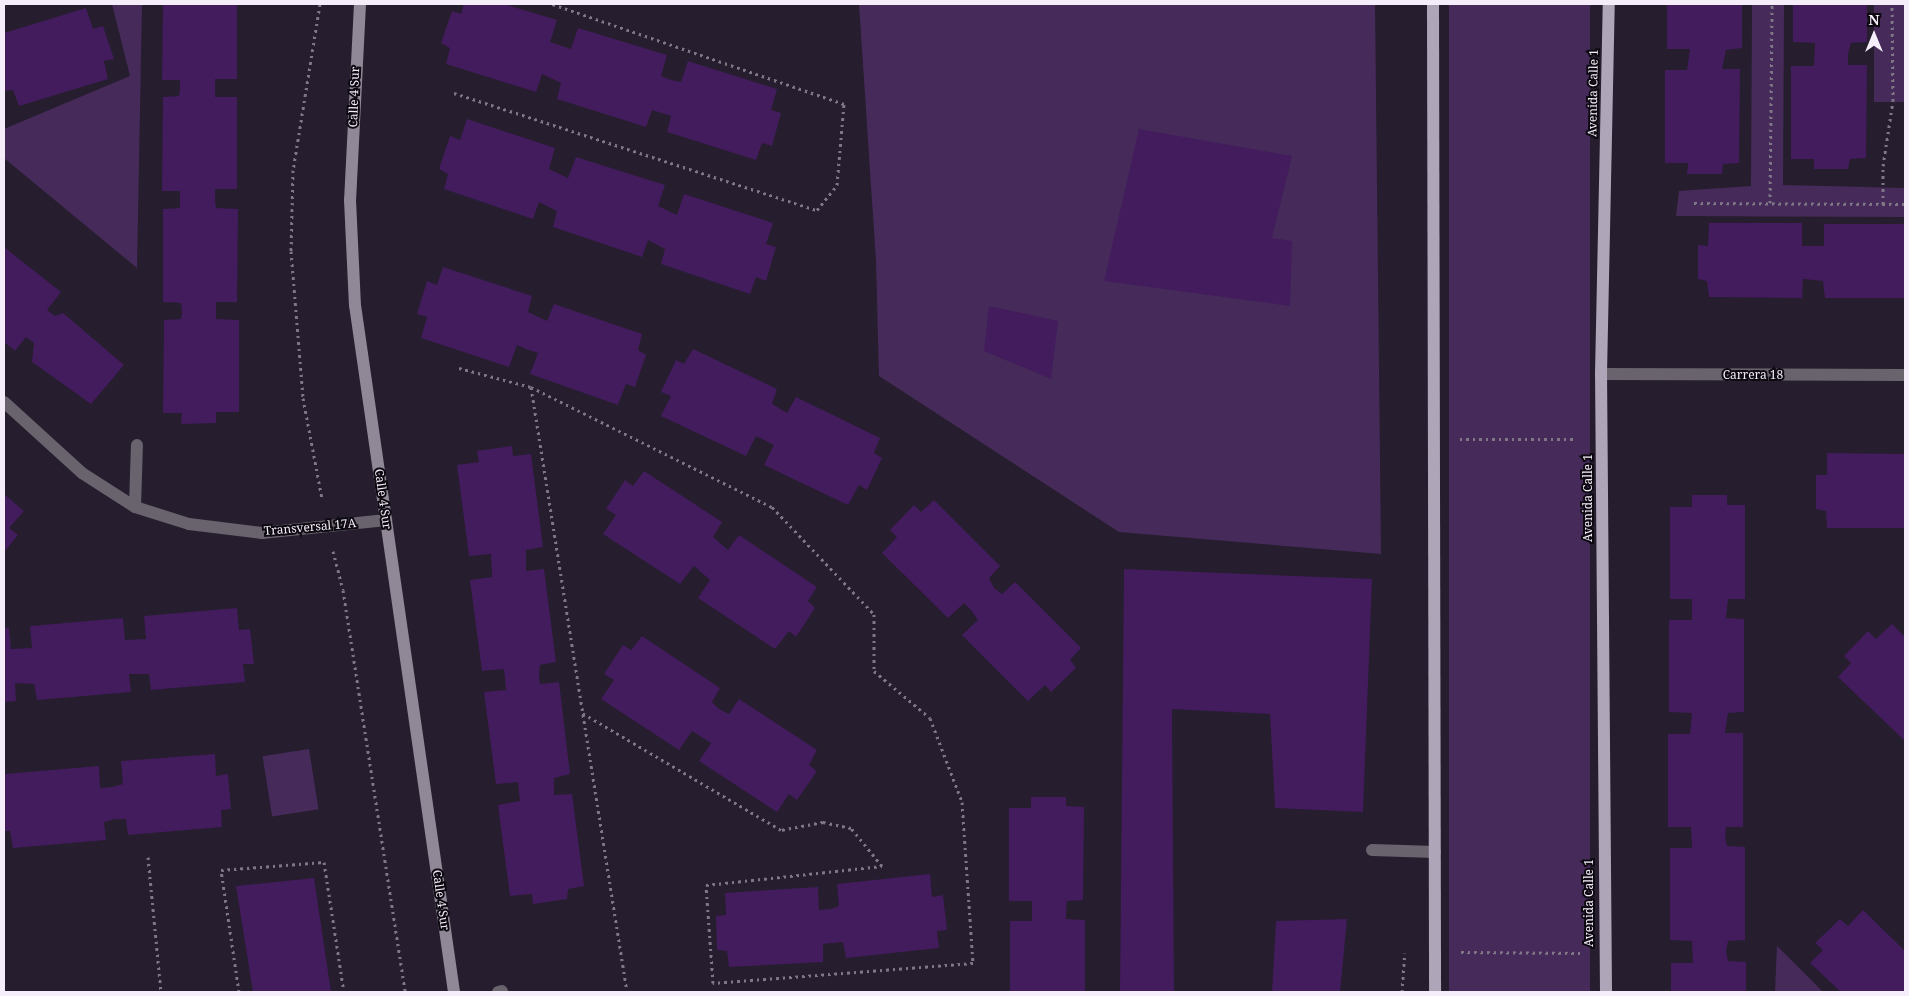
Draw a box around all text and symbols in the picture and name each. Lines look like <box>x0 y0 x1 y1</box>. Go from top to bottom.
north arrow <box>1849 10 1899 60</box>
text: N <box>1868 10 1880 29</box>
street label: Avenida Calle 1 <box>1585 49 1601 137</box>
street label: Calle 4 Sur <box>346 66 362 128</box>
street label: Carrera 18 <box>1723 368 1783 382</box>
street label: Avenida Calle 1 <box>1581 454 1595 542</box>
street label: Calle 4 Sur <box>372 468 394 530</box>
street label: Transversal 17A <box>263 516 357 538</box>
street label: Avenida Calle 1 <box>1582 859 1596 947</box>
street label: Calle 4 Sur <box>430 869 452 931</box>

